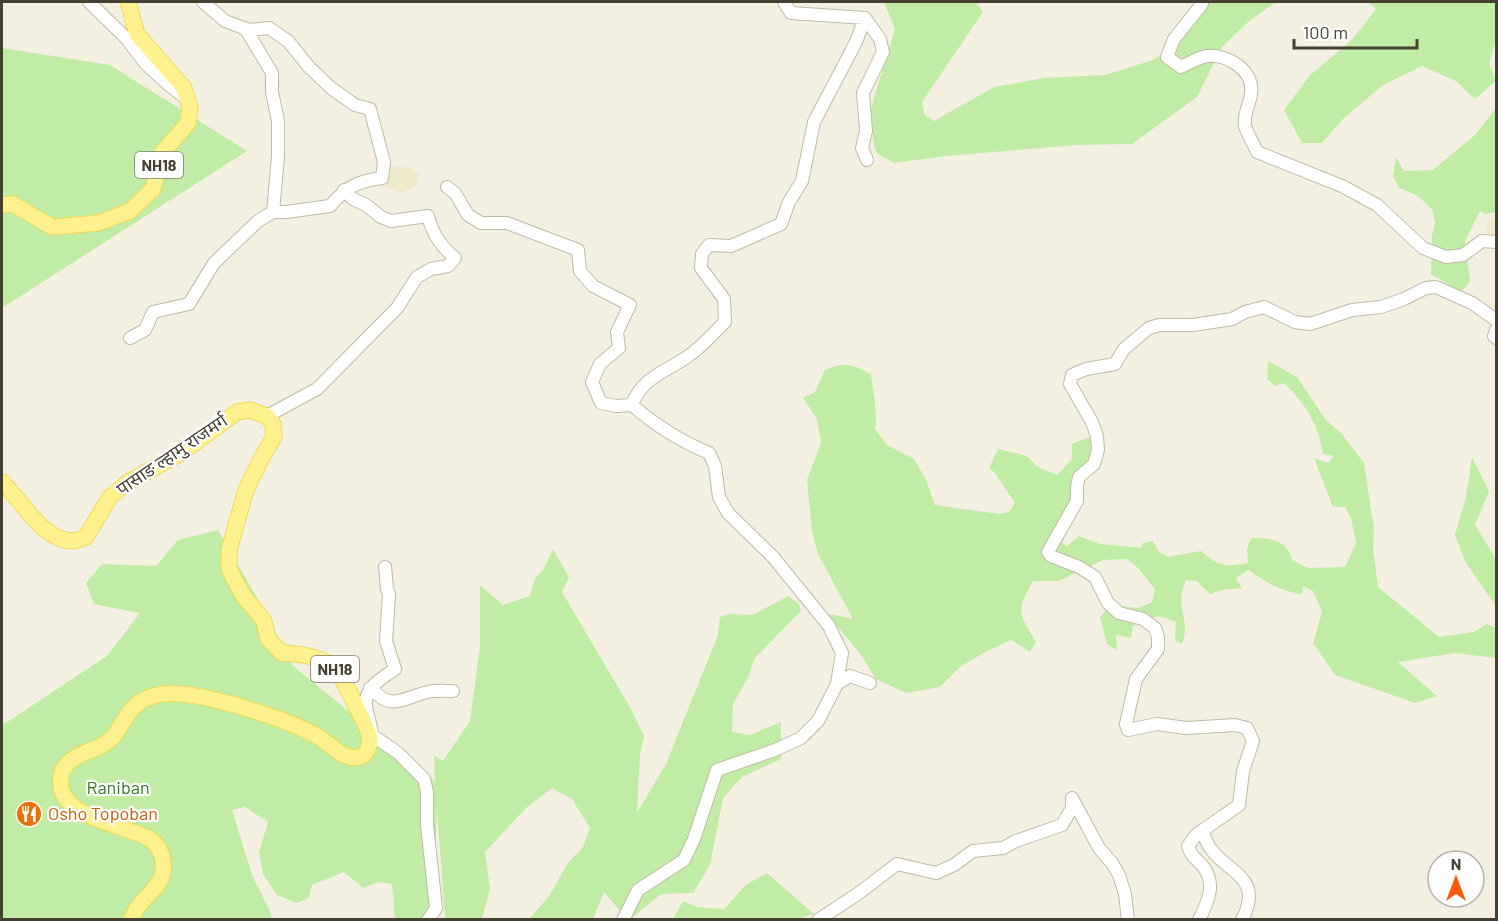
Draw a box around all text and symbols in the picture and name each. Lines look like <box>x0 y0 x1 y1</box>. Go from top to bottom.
scale bar <box>1294 12 1417 50</box>
text: 100 m <box>1303 21 1348 43</box>
road number: NH18 <box>135 152 183 178</box>
street label: पासाङ ल्हामु राजमर्ग <box>112 408 233 501</box>
road number: NH18 <box>311 656 359 682</box>
park label: Raniban <box>86 776 150 798</box>
restaurant icon: Osho Topoban <box>14 799 44 829</box>
place label: Osho Topoban <box>48 802 158 824</box>
north arrow <box>1426 849 1486 909</box>
text: N <box>1451 854 1461 873</box>

